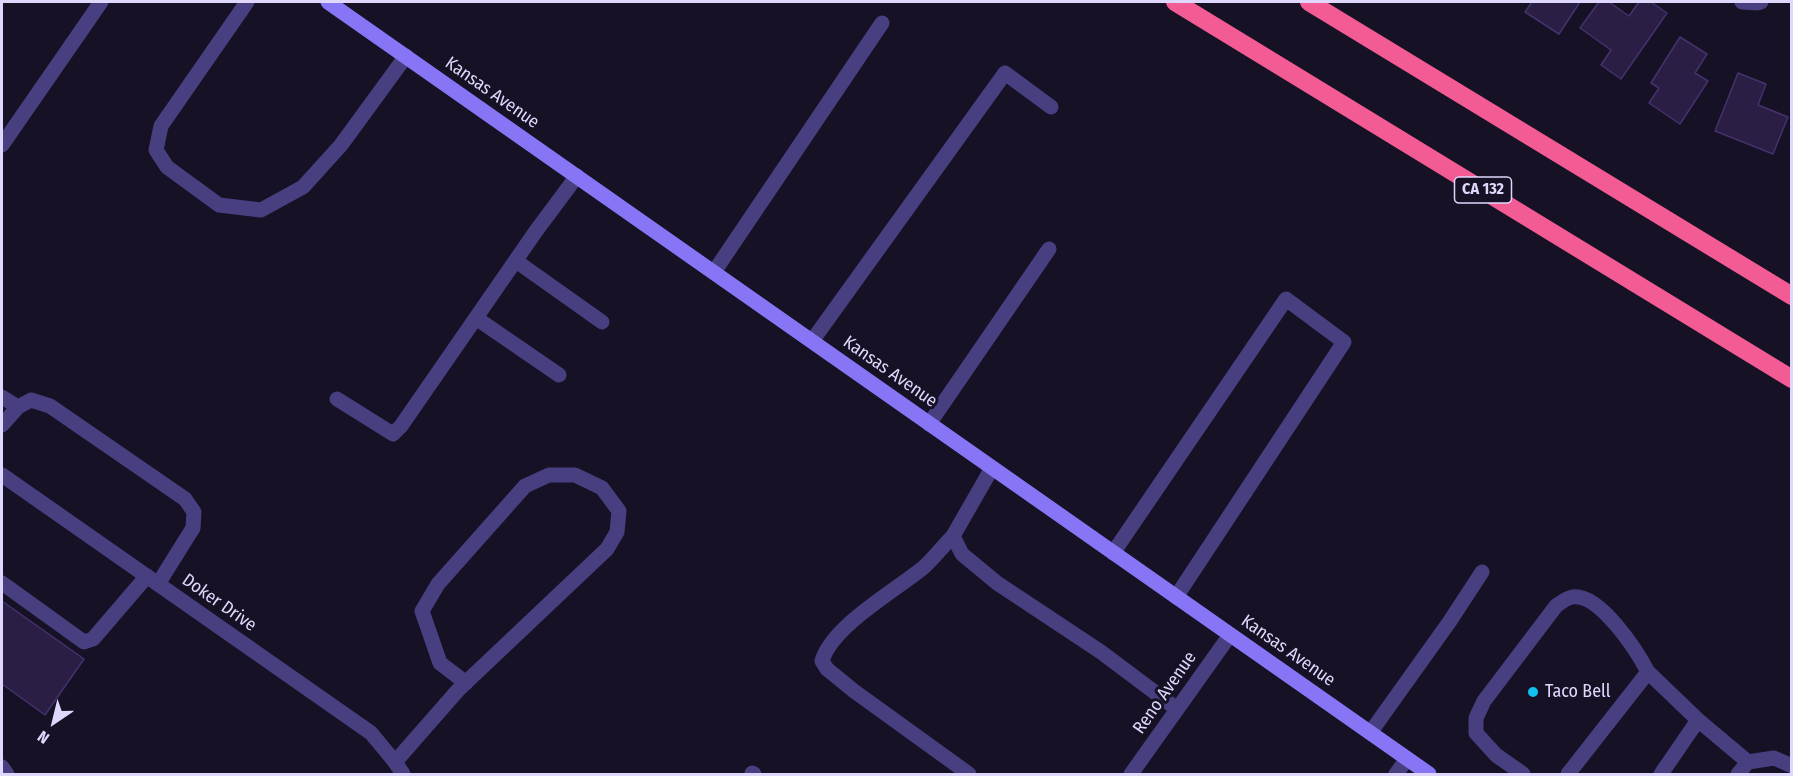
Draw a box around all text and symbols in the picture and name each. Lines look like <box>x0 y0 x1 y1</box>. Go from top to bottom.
street label: Kansas Avenue <box>441 53 543 133</box>
road number: CA 132 <box>1454 177 1512 203</box>
street label: Kansas Avenue <box>839 332 941 412</box>
street label: Doker Drive <box>178 570 260 636</box>
street label: Kansas Avenue <box>1237 611 1339 691</box>
street label: Reno Avenue <box>1129 648 1201 738</box>
place label: Taco Bell <box>1545 681 1611 703</box>
marker: Taco Bell <box>1526 685 1540 699</box>
north arrow <box>24 692 84 752</box>
text: N <box>34 727 53 748</box>

